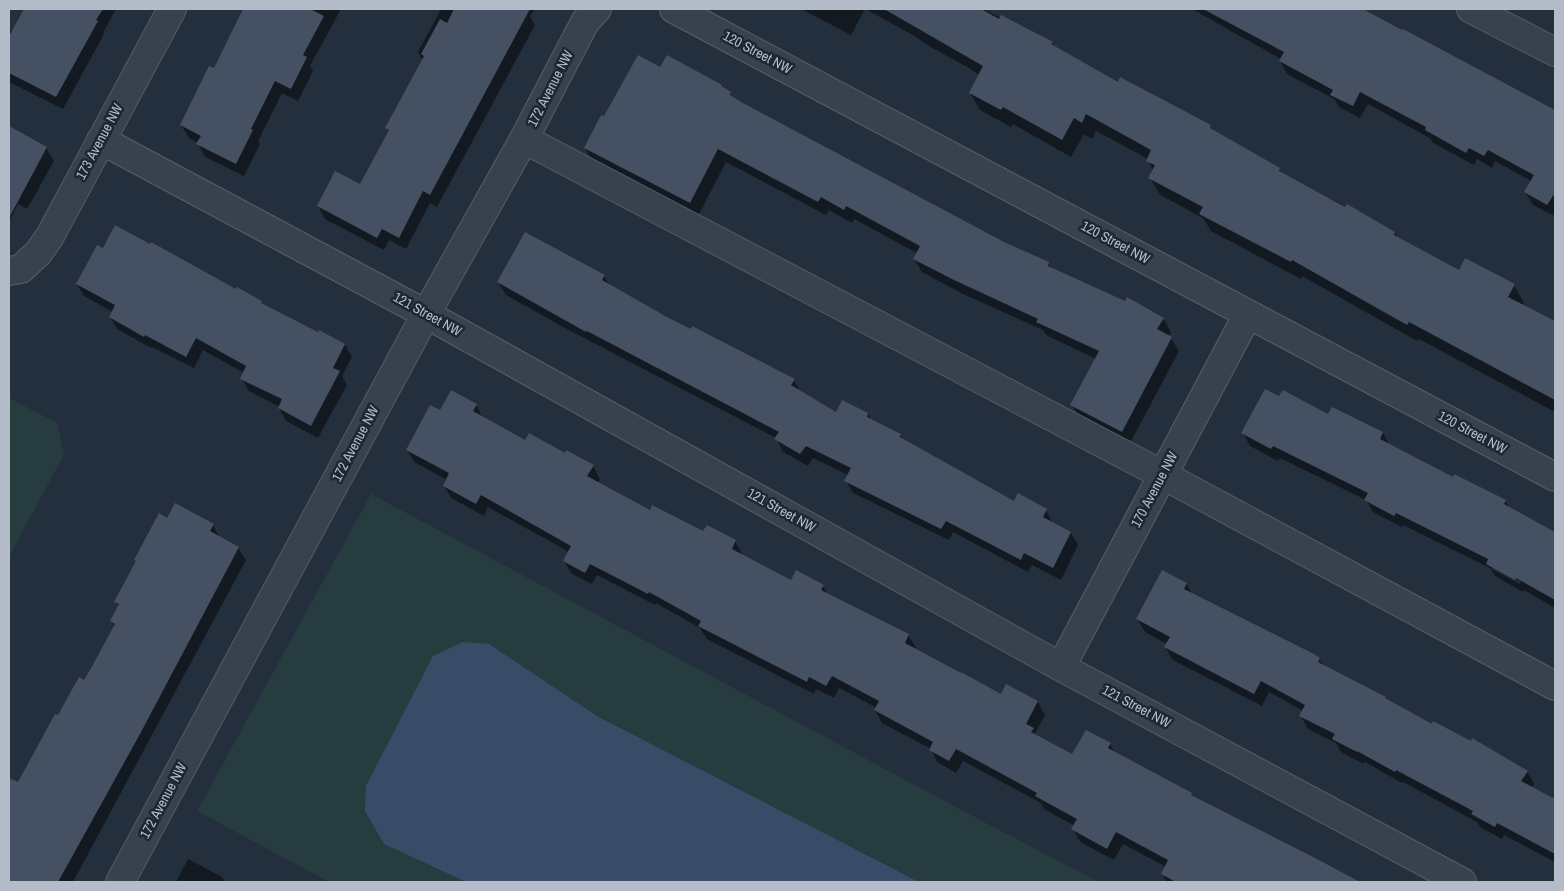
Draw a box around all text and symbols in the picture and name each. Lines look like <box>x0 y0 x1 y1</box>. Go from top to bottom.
street label: 120 Street NW <box>720 28 794 78</box>
street label: 172 Avenue NW <box>525 48 577 130</box>
street label: 173 Avenue NW <box>73 101 127 183</box>
street label: 120 Street NW <box>1078 218 1152 268</box>
street label: 121 Street NW <box>390 289 464 341</box>
street label: 172 Avenue NW <box>329 403 383 485</box>
street label: 120 Street NW <box>1435 408 1509 458</box>
street label: 170 Avenue NW <box>1128 449 1182 531</box>
street label: 121 Street NW <box>744 485 818 537</box>
street label: 121 Street NW <box>1099 682 1173 732</box>
street label: 172 Avenue NW <box>137 760 191 842</box>

